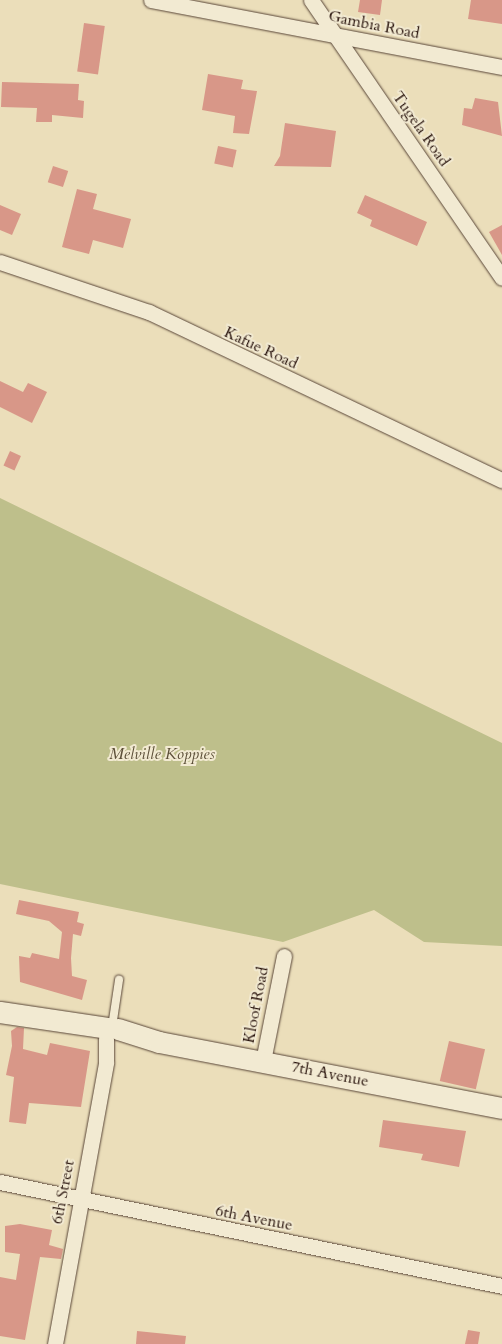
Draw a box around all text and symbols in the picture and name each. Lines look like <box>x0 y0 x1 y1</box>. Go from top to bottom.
street label: Gambia Road <box>327 7 421 43</box>
street label: Tugela Road <box>388 88 454 170</box>
street label: Kafue Road <box>221 323 301 373</box>
park label: Melville Koppies <box>109 744 215 764</box>
street label: Kloof Road <box>239 965 273 1045</box>
street label: 7th Avenue <box>290 1057 370 1091</box>
street label: 6th Street <box>47 1158 79 1226</box>
street label: 6th Avenue <box>214 1201 294 1235</box>

